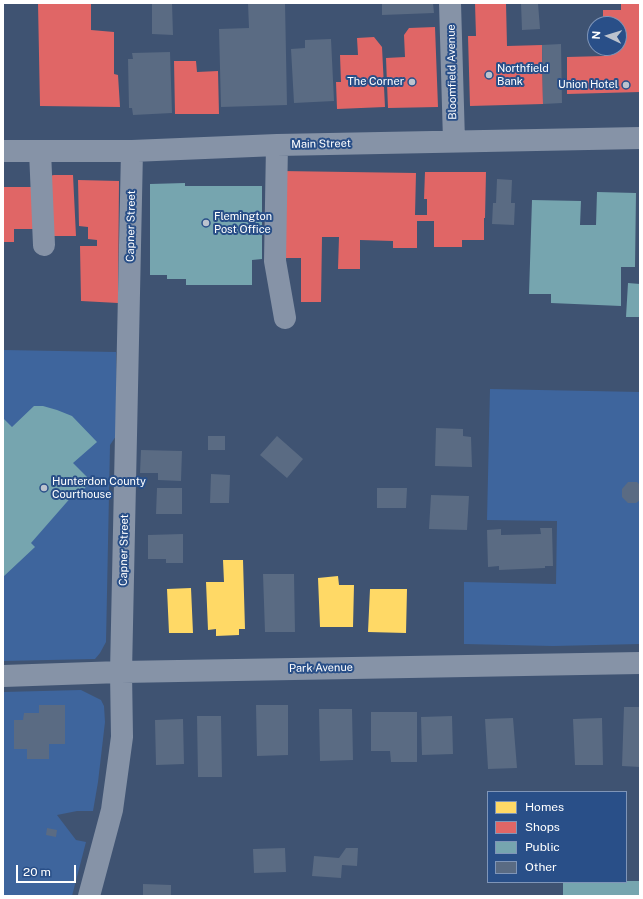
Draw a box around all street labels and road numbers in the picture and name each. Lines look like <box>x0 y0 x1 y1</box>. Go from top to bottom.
street label: Bloomfield Avenue <box>445 24 459 120</box>
street label: Main Street <box>291 137 351 151</box>
street label: Capner Street <box>124 190 138 262</box>
street label: Capner Street <box>117 514 131 586</box>
street label: Park Avenue <box>289 661 353 675</box>

